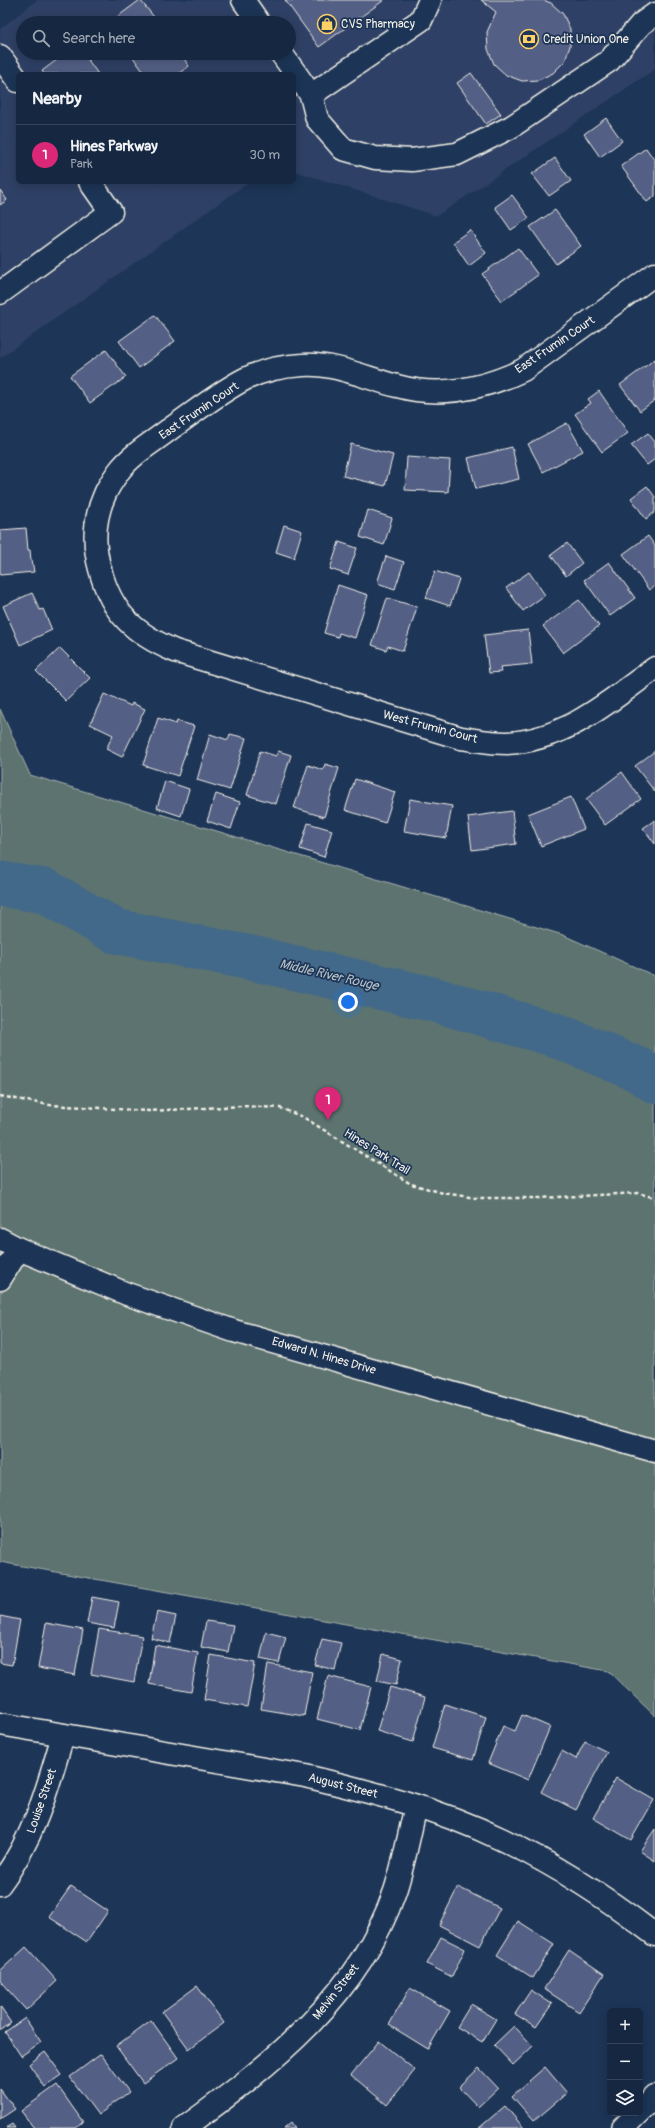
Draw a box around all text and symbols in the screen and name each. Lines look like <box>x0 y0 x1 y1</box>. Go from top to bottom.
shop icon: CVS Pharmacy <box>316 13 338 35</box>
search box <box>16 16 296 60</box>
place label: CVS Pharmacy <box>341 17 415 32</box>
icon: search <box>30 27 52 49</box>
bank icon: Credit Union One <box>518 28 540 50</box>
text: Search here <box>62 29 135 48</box>
place label: Credit Union One <box>543 32 629 47</box>
text: Nearby <box>32 88 81 109</box>
text: Hines Parkway <box>70 137 158 156</box>
text: 1 <box>42 147 48 163</box>
text: 30 m <box>250 147 280 163</box>
text: Park <box>70 156 93 172</box>
street label: East Frumin Court <box>512 313 598 377</box>
street label: East Frumin Court <box>156 379 242 443</box>
street label: West Frumin Court <box>381 707 479 747</box>
water label: Middle River Rouge <box>278 956 381 994</box>
your location <box>338 992 358 1012</box>
pin: 1 <box>315 1087 341 1120</box>
street label: Hines Park Trail <box>341 1126 413 1178</box>
street label: Edward N. Hines Drive <box>270 1334 378 1378</box>
street label: Louise Street <box>24 1766 60 1836</box>
street label: August Street <box>307 1770 379 1802</box>
street label: Melvin Street <box>310 1961 363 2023</box>
map controls <box>607 2008 643 2116</box>
button: + <box>607 2008 643 2044</box>
button: − <box>607 2044 643 2080</box>
button: layers <box>607 2080 643 2116</box>

